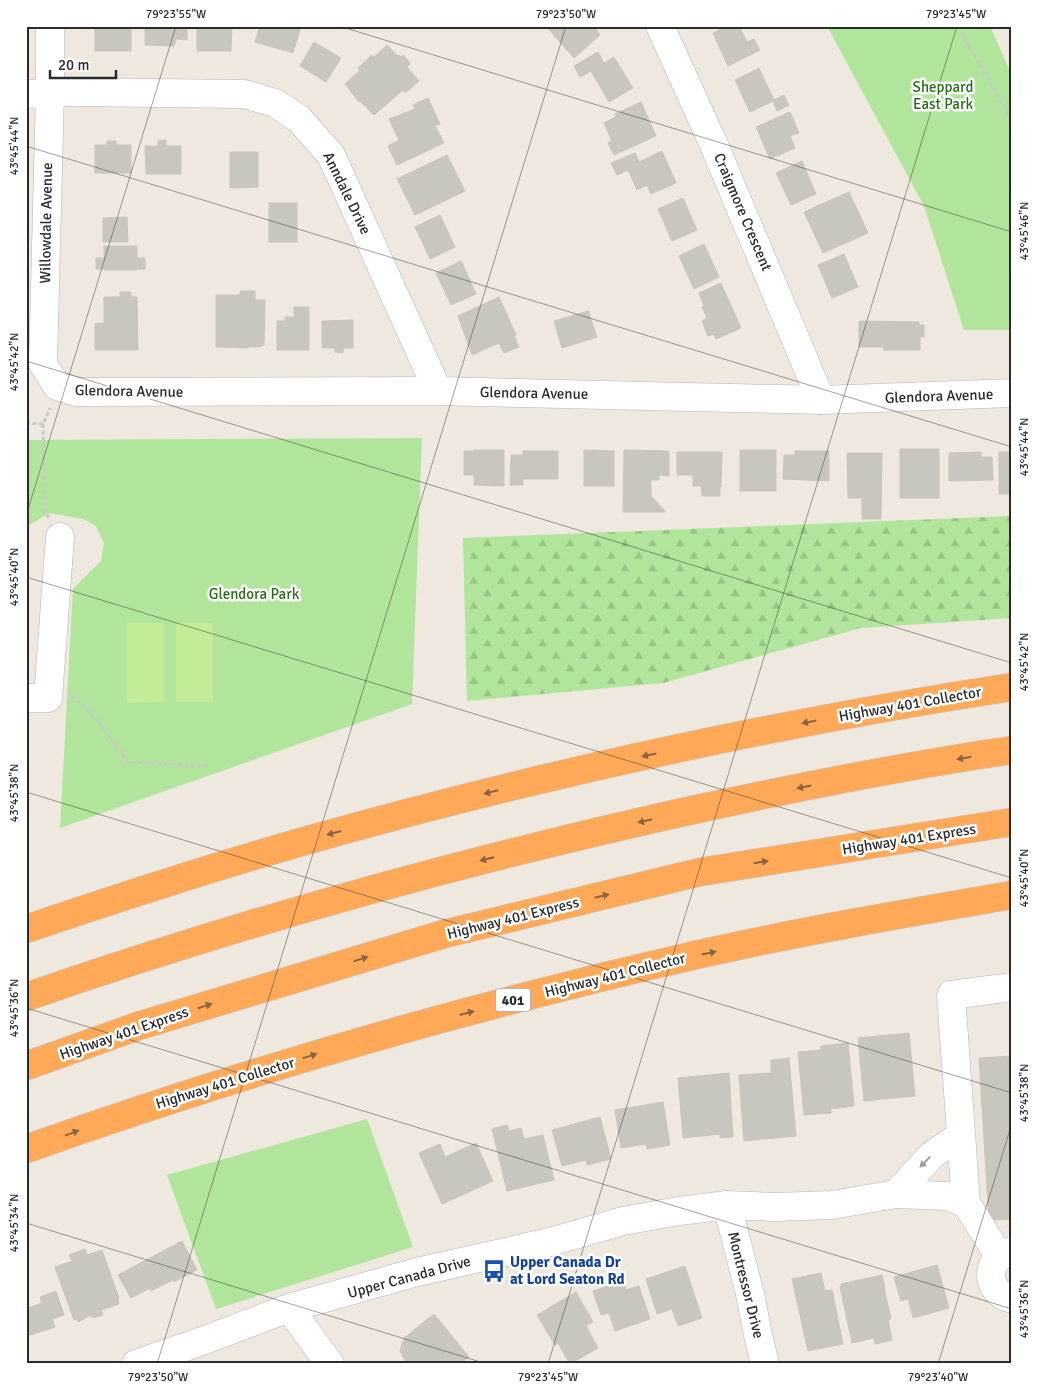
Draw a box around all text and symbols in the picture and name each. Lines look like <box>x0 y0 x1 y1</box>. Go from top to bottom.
text: 79°23'55"W <box>146 7 206 22</box>
text: 79°23'50"W <box>536 7 596 22</box>
text: 79°23'45"W <box>926 7 986 22</box>
scale bar <box>50 48 116 80</box>
text: 20 m <box>58 56 89 74</box>
park label: Sheppard East Park <box>913 78 973 113</box>
text: 43°45'44"N <box>7 117 22 175</box>
street label: Anndale Drive <box>319 149 375 237</box>
street label: Craigmore Crescent <box>710 150 776 274</box>
street label: Willowdale Avenue <box>36 162 56 284</box>
text: 43°45'46"N <box>1017 202 1032 260</box>
text: 43°45'42"N <box>7 333 22 391</box>
street label: Glendora Avenue <box>75 381 183 401</box>
street label: Glendora Avenue <box>480 383 588 403</box>
street label: Glendora Avenue <box>884 385 994 407</box>
text: 43°45'44"N <box>1017 418 1032 476</box>
text: 43°45'40"N <box>7 548 22 606</box>
park label: Glendora Park <box>209 585 300 603</box>
text: 43°45'42"N <box>1017 633 1032 691</box>
street label: Highway 401 Collector <box>837 683 983 725</box>
one-way arrow <box>801 718 816 726</box>
one-way arrow <box>642 751 657 759</box>
one-way arrow <box>955 754 971 762</box>
text: 43°45'38"N <box>7 764 22 822</box>
one-way arrow <box>796 783 811 791</box>
one-way arrow <box>484 788 499 796</box>
one-way arrow <box>637 817 652 825</box>
street label: Highway 401 Express <box>841 819 978 858</box>
one-way arrow <box>327 830 342 838</box>
text: 43°45'40"N <box>1017 849 1032 907</box>
one-way arrow <box>479 855 494 863</box>
one-way arrow <box>754 858 770 866</box>
one-way arrow <box>595 892 610 900</box>
street label: Highway 401 Express <box>445 893 581 943</box>
one-way arrow <box>702 948 718 956</box>
street label: Highway 401 Collector <box>543 949 688 1001</box>
one-way arrow <box>353 955 368 963</box>
text: 43°45'36"N <box>7 979 22 1037</box>
road number: 401 <box>496 988 530 1012</box>
street label: Highway 401 Express <box>57 1002 191 1064</box>
one-way arrow <box>198 1002 213 1010</box>
one-way arrow <box>459 1008 474 1016</box>
one-way arrow <box>303 1052 318 1060</box>
street label: Highway 401 Collector <box>153 1053 297 1113</box>
text: 43°45'38"N <box>1017 1064 1032 1122</box>
one-way arrow <box>65 1129 80 1137</box>
one-way arrow <box>919 1156 931 1168</box>
text: 43°45'34"N <box>7 1194 22 1252</box>
street label: Montressor Drive <box>724 1230 768 1340</box>
street label: Upper Canada Drive <box>345 1252 473 1302</box>
place label: Upper Canada Dr at Lord Seaton Rd <box>510 1253 625 1288</box>
bus stop icon: Upper Canada Dr at Lord Seaton Rd <box>481 1258 507 1284</box>
text: 43°45'36"N <box>1017 1280 1032 1338</box>
text: 79°23'50"W <box>128 1370 188 1385</box>
text: 79°23'45"W <box>518 1370 578 1385</box>
text: 79°23'40"W <box>908 1370 968 1385</box>

